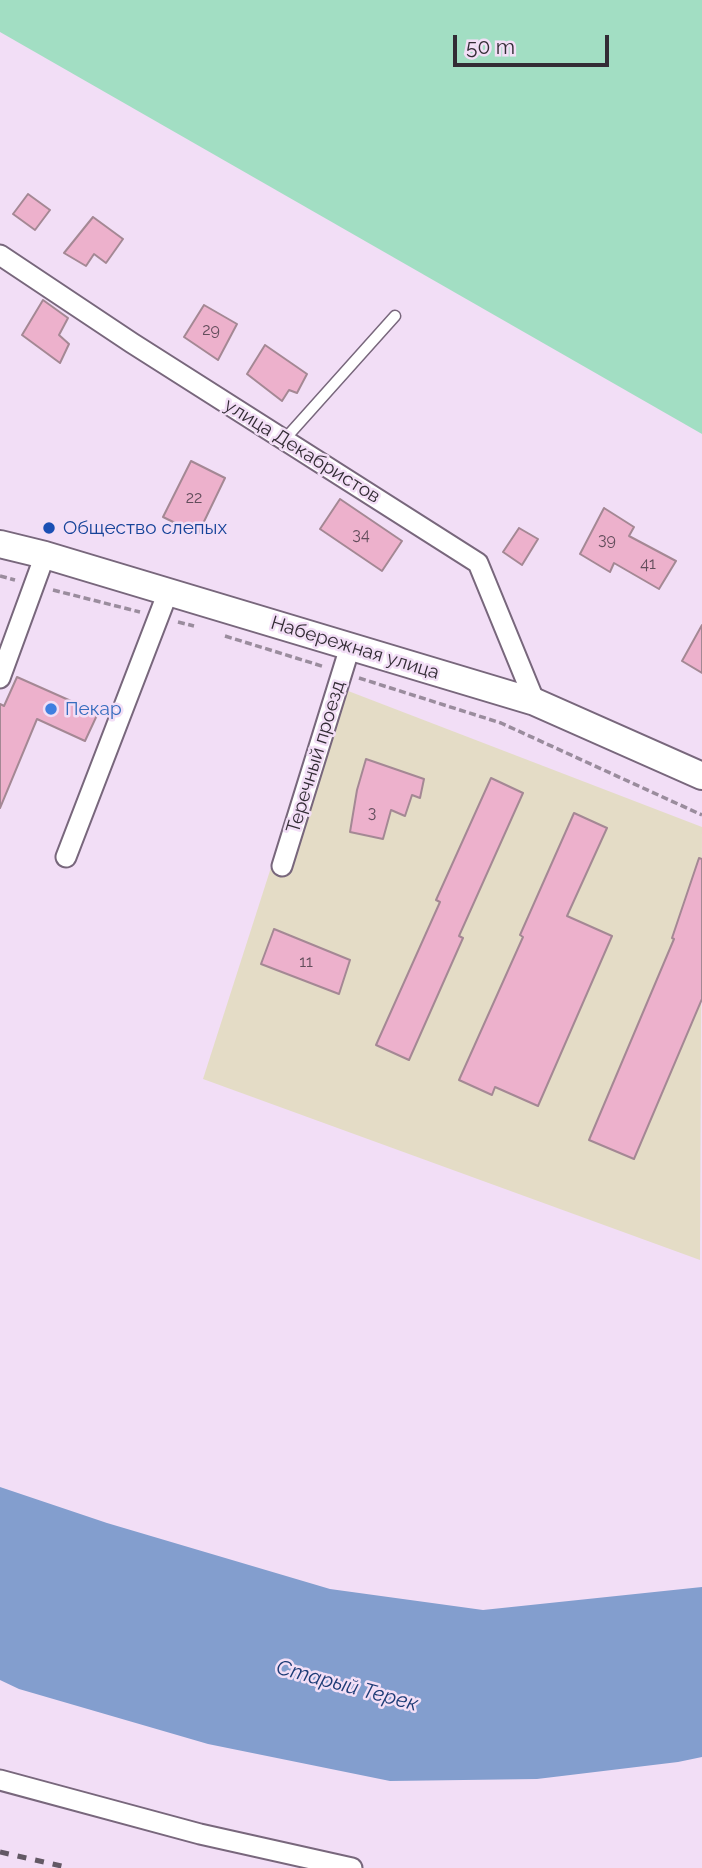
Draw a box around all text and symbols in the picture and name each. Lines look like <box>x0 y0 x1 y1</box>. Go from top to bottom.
scale bar <box>457 21 613 65</box>
text: 50 m <box>466 34 515 59</box>
house number: 29 <box>202 320 220 340</box>
street label: улица Декабристов <box>220 394 384 508</box>
house number: 22 <box>186 488 202 508</box>
place label: Общество слепых <box>63 517 227 539</box>
marker: Общество слепых <box>41 520 57 536</box>
house number: 34 <box>352 525 370 545</box>
house number: 39 <box>598 530 616 550</box>
house number: 41 <box>640 554 656 574</box>
street label: Набережная улица <box>268 612 442 684</box>
street label: Теречный проезд <box>282 678 350 836</box>
place label: Пекар <box>65 698 122 720</box>
marker: Пекар <box>43 701 59 717</box>
house number: 3 <box>368 803 376 823</box>
house number: 11 <box>299 952 313 972</box>
water label: Старый Терек <box>273 1655 421 1717</box>

